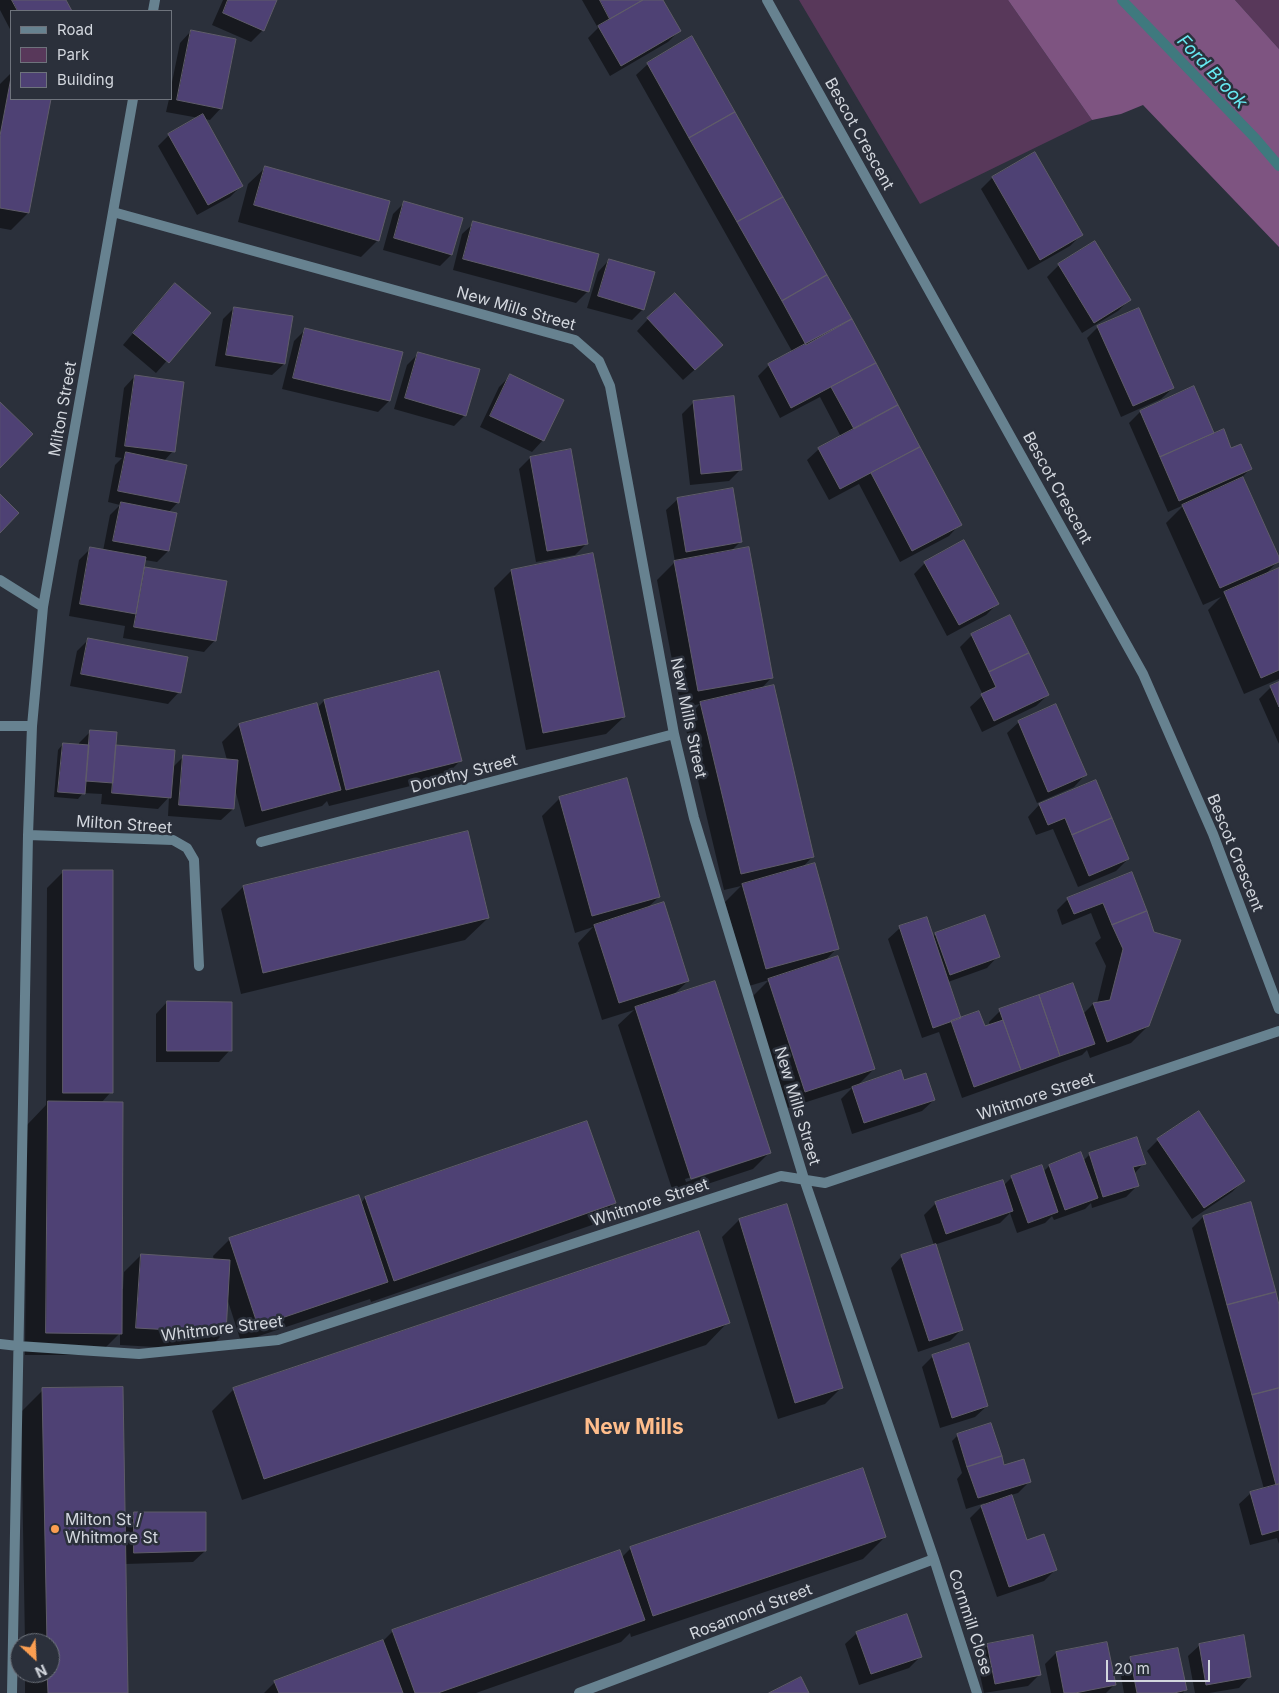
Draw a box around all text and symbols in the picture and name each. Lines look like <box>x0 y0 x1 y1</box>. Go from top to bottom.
legend <box>10 10 172 100</box>
text: Road <box>57 20 93 39</box>
water label: Ford Brook <box>1172 31 1252 113</box>
text: Park <box>57 45 89 64</box>
text: Building <box>57 70 114 89</box>
street label: Bescot Crescent <box>820 75 898 193</box>
street label: New Mills Street <box>454 283 578 335</box>
street label: Milton Street <box>45 360 81 458</box>
street label: Bescot Crescent <box>1018 429 1096 547</box>
street label: New Mills Street <box>666 656 710 780</box>
street label: Dorothy Street <box>409 751 519 797</box>
street label: Bescot Crescent <box>1203 791 1267 915</box>
street label: Milton Street <box>75 812 173 838</box>
street label: New Mills Street <box>770 1044 824 1168</box>
street label: Whitmore Street <box>975 1069 1097 1125</box>
street label: Whitmore Street <box>589 1175 711 1231</box>
street label: Whitmore Street <box>160 1312 284 1346</box>
district label: New Mills <box>584 1415 684 1441</box>
place label: Milton St / Whitmore St <box>65 1510 158 1548</box>
marker: Milton St / Whitmore St <box>49 1523 61 1535</box>
street label: Cornmill Close <box>944 1567 996 1677</box>
street label: Rosamond Street <box>687 1580 815 1644</box>
north arrow <box>10 1633 60 1683</box>
scale bar <box>1109 1650 1213 1682</box>
text: 20 m <box>1114 1659 1150 1678</box>
text: N <box>33 1661 50 1681</box>

